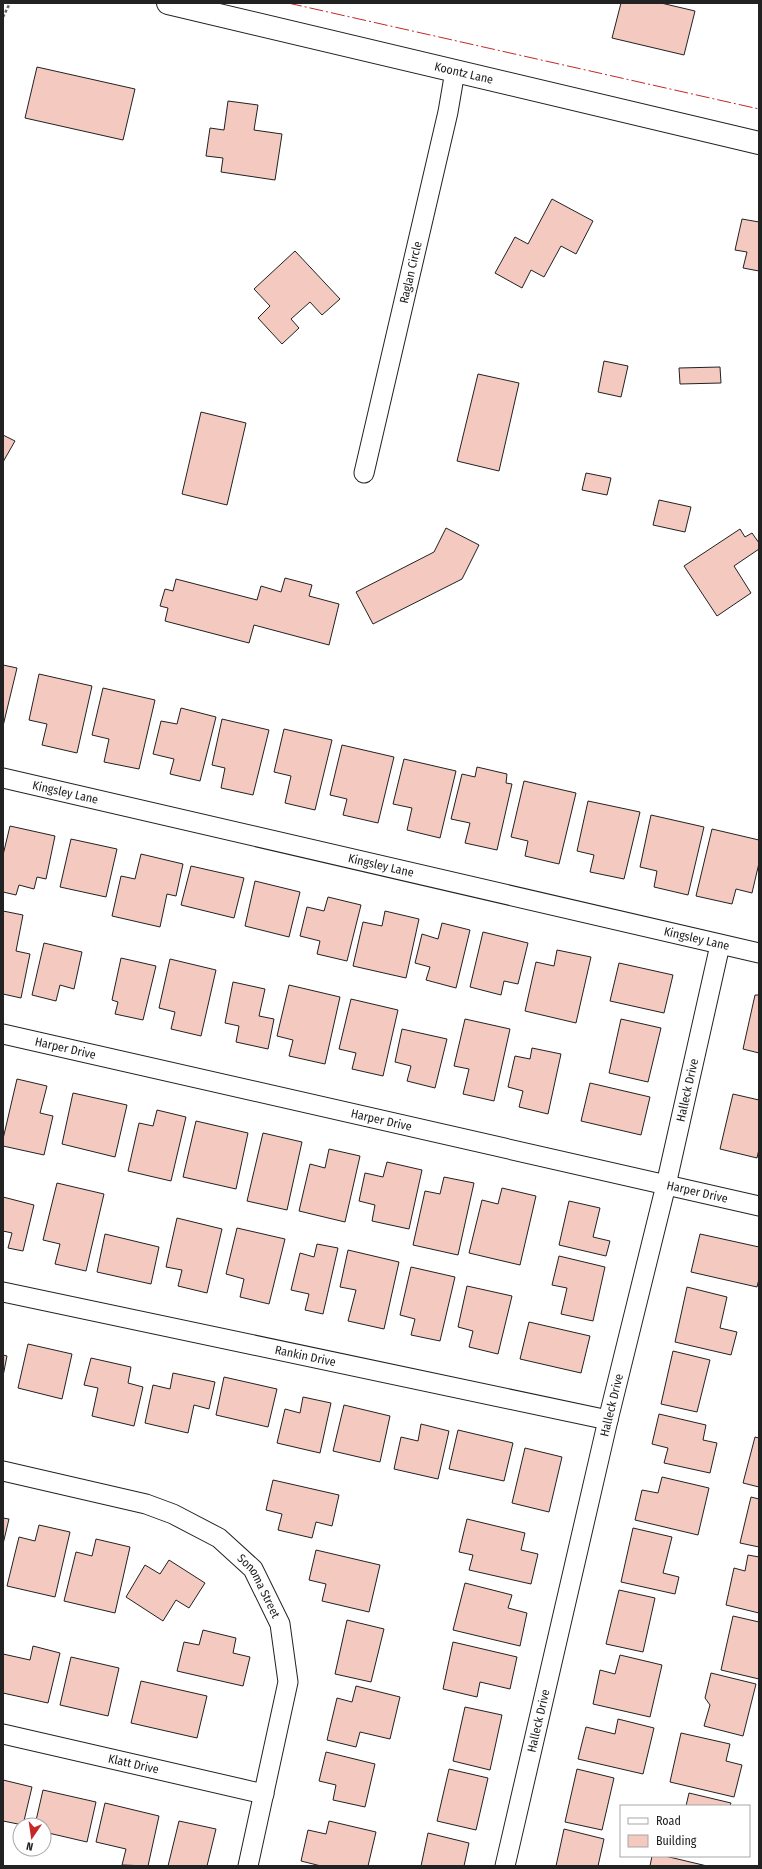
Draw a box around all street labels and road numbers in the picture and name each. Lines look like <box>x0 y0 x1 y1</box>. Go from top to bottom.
street label: Koontz Lane <box>433 59 495 87</box>
street label: Raglan Circle <box>397 240 425 305</box>
street label: Kingsley Lane <box>31 778 100 807</box>
street label: Kingsley Lane <box>347 851 415 880</box>
street label: Kingsley Lane <box>662 924 731 953</box>
street label: Harper Drive <box>34 1034 97 1062</box>
street label: Halleck Drive <box>673 1057 701 1123</box>
street label: Harper Drive <box>349 1106 413 1134</box>
street label: Harper Drive <box>665 1178 729 1206</box>
street label: Rankin Drive <box>274 1343 337 1369</box>
street label: Halleck Drive <box>597 1372 626 1438</box>
street label: Sonoma Street <box>234 1551 283 1620</box>
street label: Halleck Drive <box>524 1688 553 1754</box>
street label: Klatt Drive <box>107 1751 160 1777</box>

